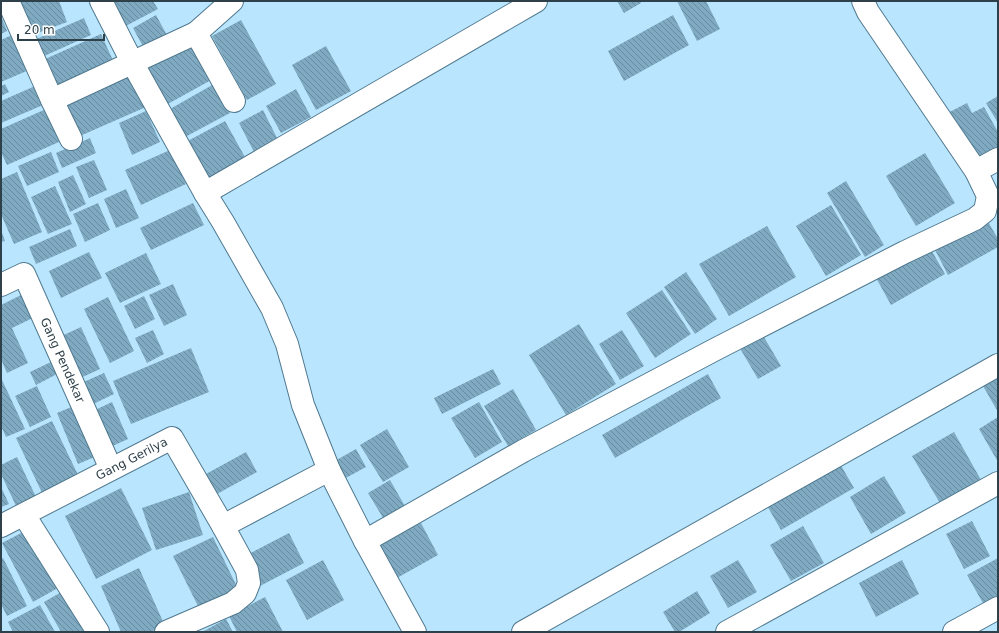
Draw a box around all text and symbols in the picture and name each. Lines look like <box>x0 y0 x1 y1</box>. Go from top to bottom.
scale bar <box>18 16 104 42</box>
text: 20 m <box>24 23 55 37</box>
street label: Gang Pendekar <box>37 316 88 405</box>
street label: Gang Gerilya <box>94 435 170 483</box>

